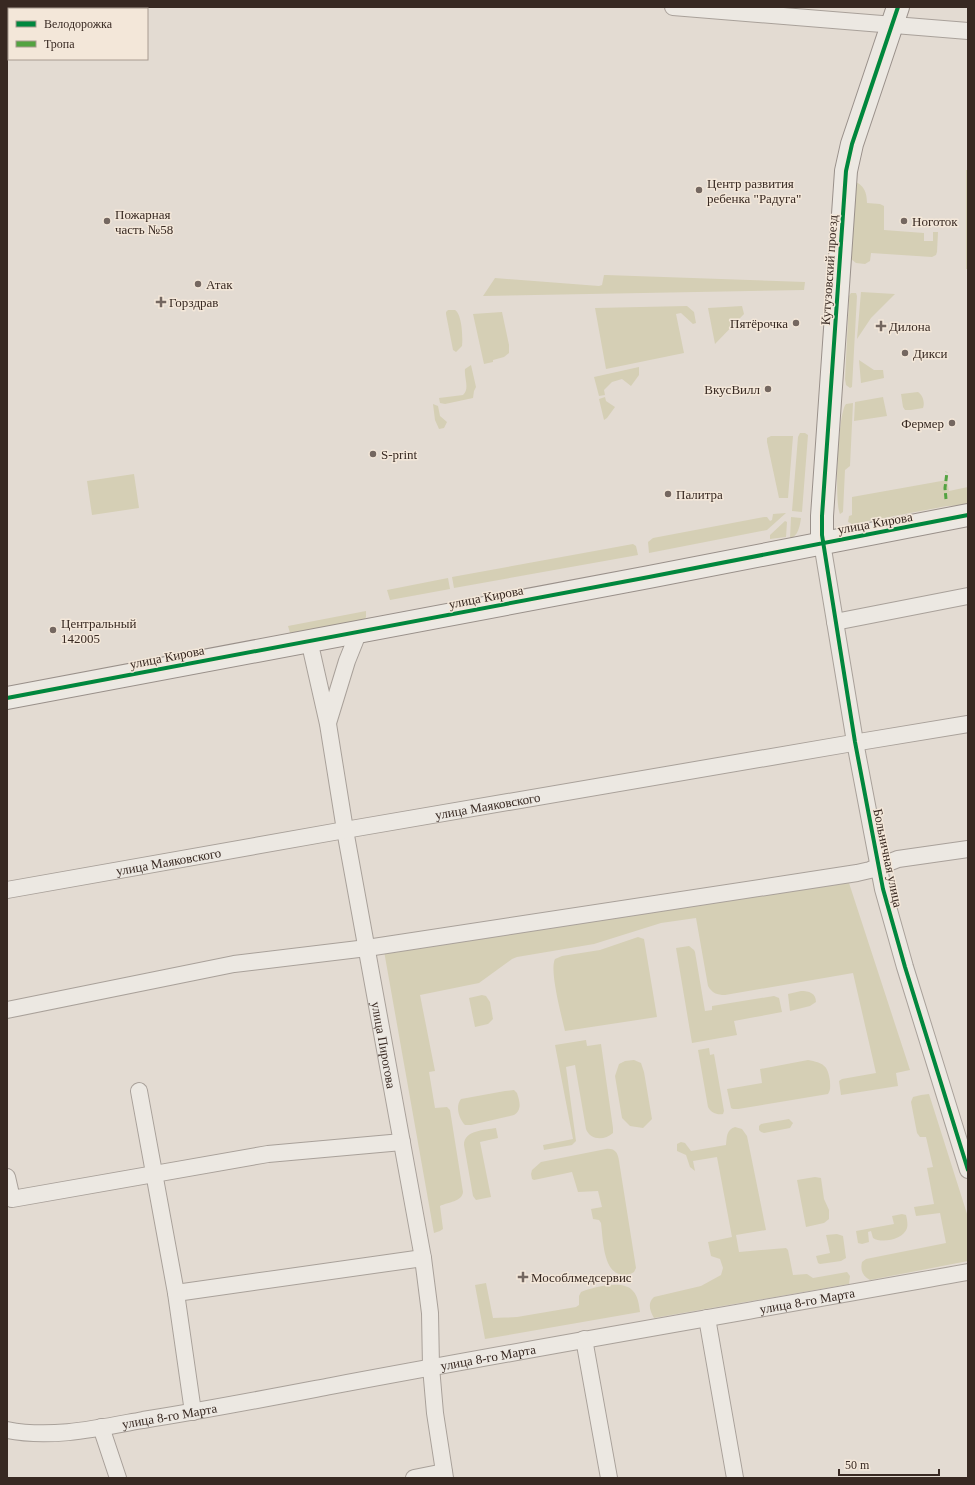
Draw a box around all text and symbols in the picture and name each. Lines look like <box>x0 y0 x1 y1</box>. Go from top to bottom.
legend <box>8 8 148 60</box>
text: Велодорожка <box>44 17 113 31</box>
text: Тропа <box>44 37 75 51</box>
place label: Центр развития ребенка "Радуга" <box>707 176 801 206</box>
marker: Центр развития ребенка "Радуга" <box>694 185 704 195</box>
place label: Пожарная часть №58 <box>115 207 173 237</box>
street label: Кутузовский проезд <box>818 214 840 326</box>
place label: Ноготок <box>912 214 958 229</box>
marker: Пожарная часть №58 <box>102 216 112 226</box>
marker: Ноготок <box>899 216 909 226</box>
place label: Атак <box>206 277 233 292</box>
marker: Атак <box>193 279 203 289</box>
place label: Горздрав <box>169 295 218 310</box>
marker: Горздрав <box>156 297 166 307</box>
place label: Пятёрочка <box>730 316 788 331</box>
marker: Пятёрочка <box>791 318 801 328</box>
place label: Дилона <box>889 319 931 334</box>
marker: Дилона <box>876 321 886 331</box>
place label: Дикси <box>913 346 948 361</box>
marker: Дикси <box>900 348 910 358</box>
place label: ВкусВилл <box>704 382 761 397</box>
marker: ВкусВилл <box>763 384 773 394</box>
place label: Фермер <box>901 416 944 431</box>
marker: Фермер <box>947 418 957 428</box>
place label: S-print <box>381 447 418 462</box>
marker: S-print <box>368 449 378 459</box>
place label: Палитра <box>676 487 723 502</box>
marker: Палитра <box>663 489 673 499</box>
street label: улица Кирова <box>836 509 914 537</box>
street label: улица Кирова <box>447 582 525 612</box>
place label: Центральный 142005 <box>61 616 136 646</box>
marker: Центральный 142005 <box>48 625 58 635</box>
street label: улица Кирова <box>128 642 206 672</box>
street label: улица Маяковского <box>434 789 541 822</box>
street label: Больничная улица <box>870 807 906 909</box>
street label: улица Маяковского <box>115 845 222 878</box>
street label: улица Пирогова <box>369 1000 399 1090</box>
place label: Мособлмедсервис <box>531 1270 632 1285</box>
marker: Мособлмедсервис <box>518 1272 528 1282</box>
street label: улица 8-го Марта <box>758 1285 856 1316</box>
street label: улица 8-го Марта <box>439 1341 537 1373</box>
street label: улица 8-го Марта <box>121 1400 218 1431</box>
scale bar <box>839 1451 939 1477</box>
text: 50 m <box>845 1458 870 1472</box>

